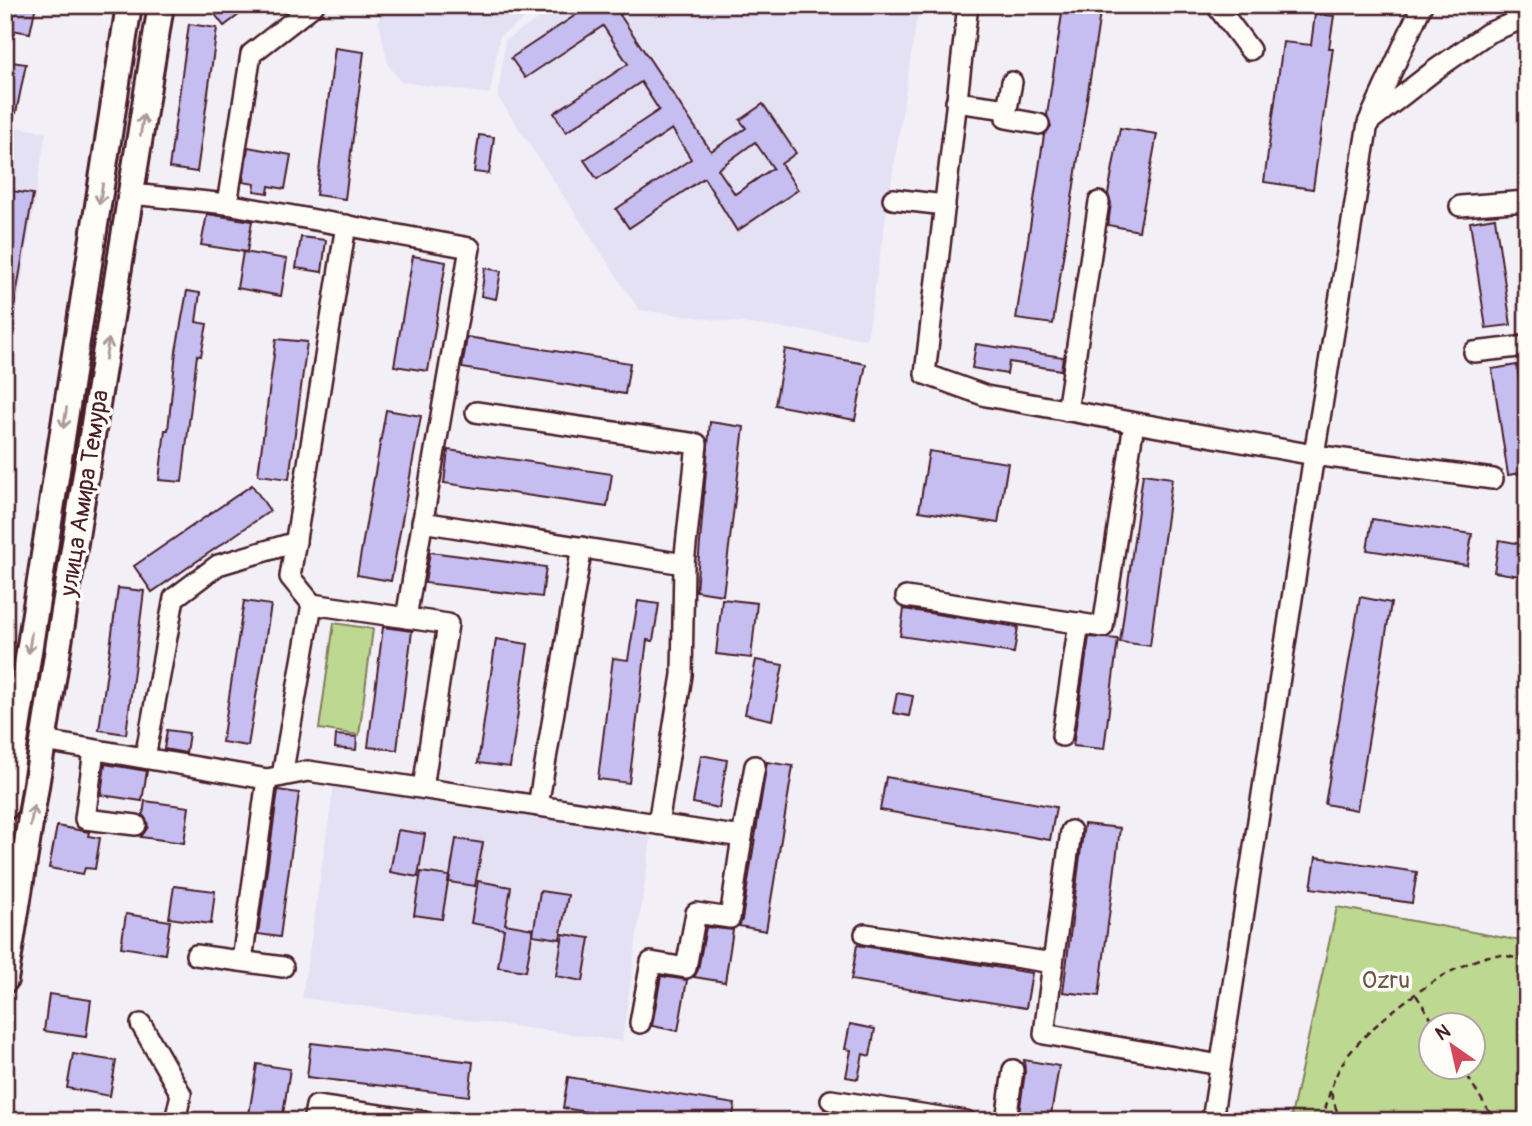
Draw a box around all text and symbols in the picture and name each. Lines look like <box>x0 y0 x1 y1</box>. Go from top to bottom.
one-way arrow <box>136 114 149 137</box>
one-way arrow <box>94 182 107 205</box>
one-way arrow <box>101 339 114 361</box>
street label: улица Амира Темура <box>54 388 115 599</box>
one-way arrow <box>58 407 71 429</box>
one-way arrow <box>23 631 36 654</box>
one-way arrow <box>26 805 39 828</box>
park label: Ozru <box>1362 966 1410 995</box>
north arrow <box>1416 1010 1486 1080</box>
text: N <box>1431 1019 1455 1046</box>

